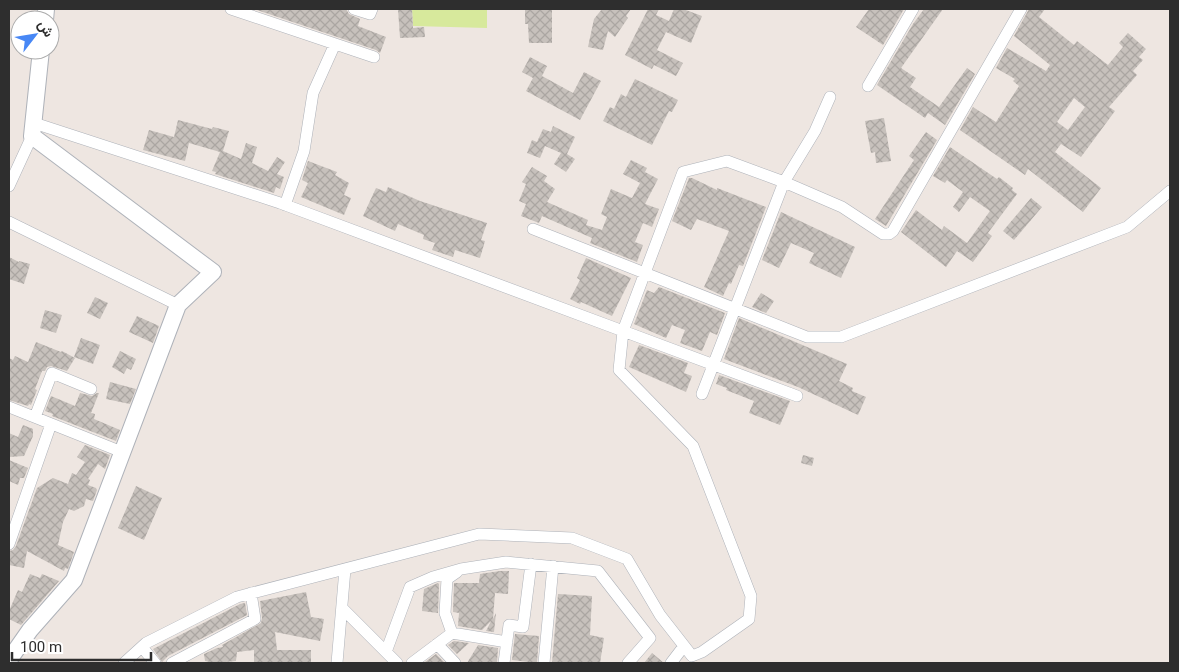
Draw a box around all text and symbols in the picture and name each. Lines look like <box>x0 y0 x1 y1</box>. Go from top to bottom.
north arrow <box>10 10 60 60</box>
text: ش <box>34 17 57 40</box>
scale bar <box>12 630 151 662</box>
text: 100 m <box>20 638 62 656</box>

